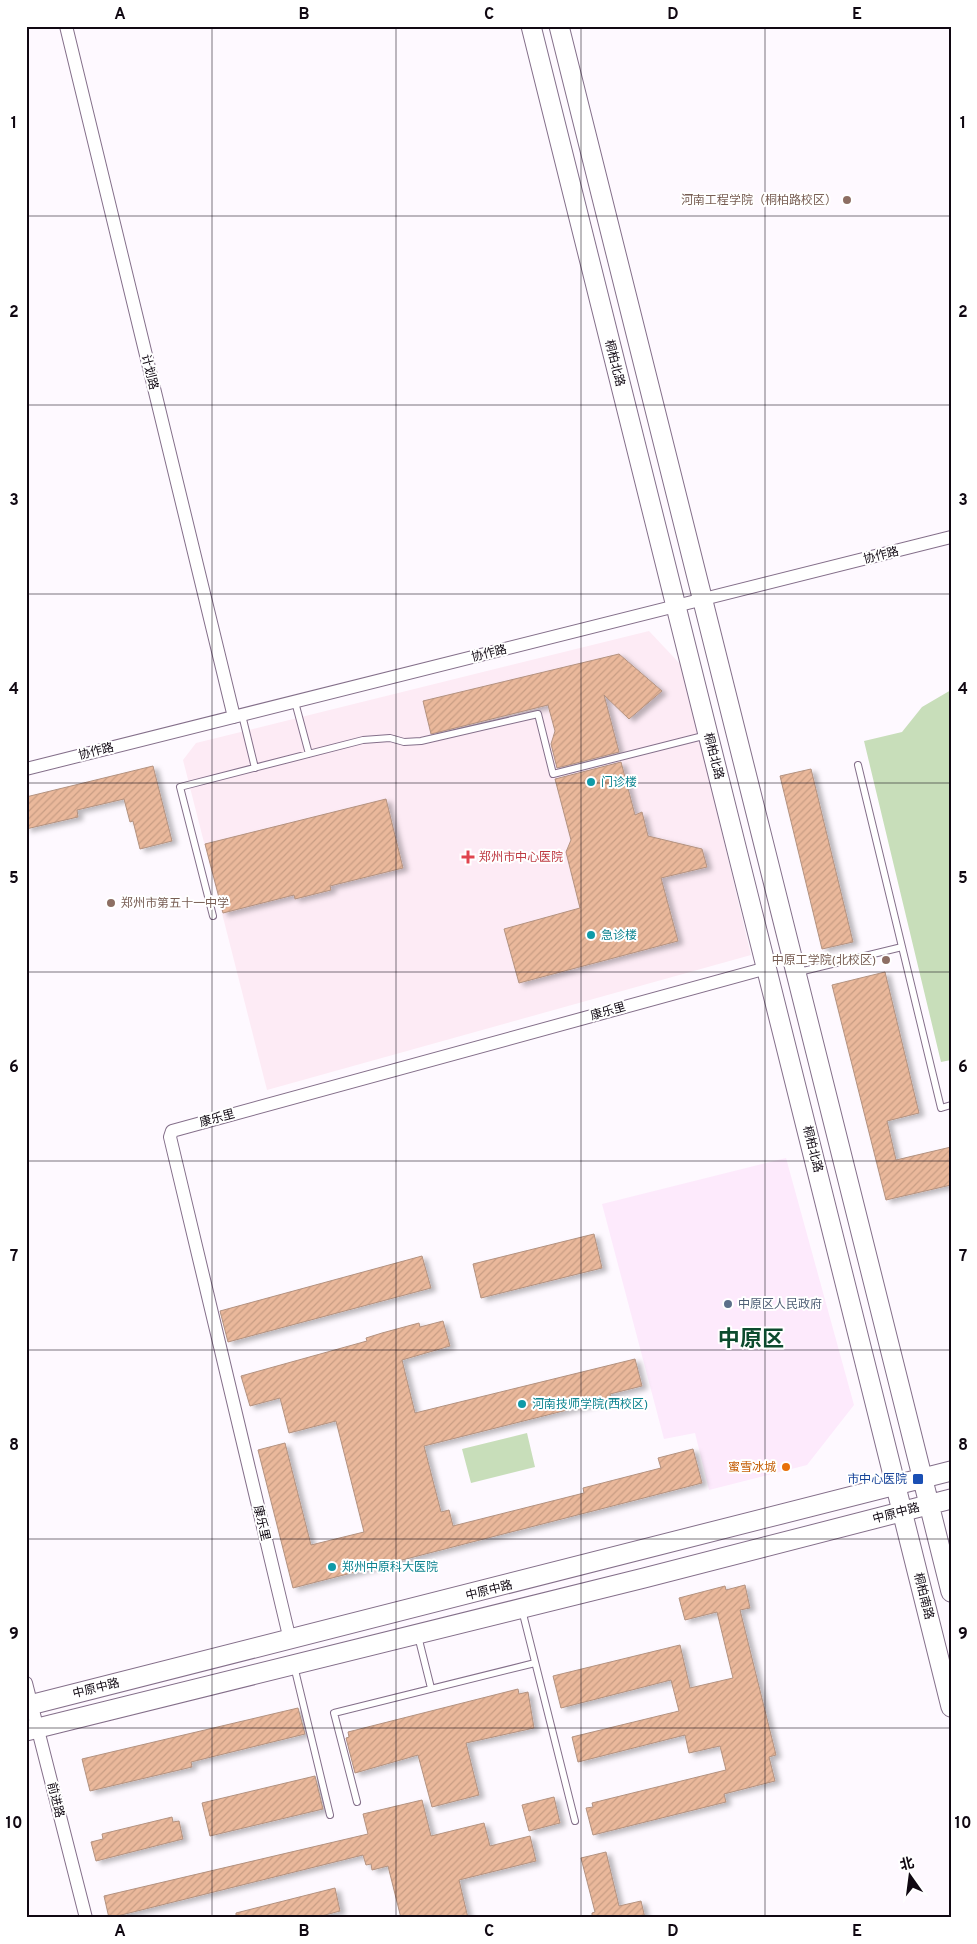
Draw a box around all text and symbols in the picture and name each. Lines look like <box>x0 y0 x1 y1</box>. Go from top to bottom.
text: A <box>114 5 126 25</box>
text: B <box>298 5 310 25</box>
text: C <box>484 5 494 25</box>
text: D <box>667 5 679 25</box>
text: E <box>852 5 862 25</box>
text: 1 <box>11 114 17 134</box>
text: 1 <box>960 114 966 134</box>
place label: 河南工程学院（桐柏路校区） <box>681 193 837 209</box>
marker: 河南工程学院（桐柏路校区） <box>841 194 853 206</box>
text: 2 <box>9 303 19 323</box>
text: 2 <box>958 303 968 323</box>
street label: 桐柏北路 <box>600 338 628 388</box>
street label: 计划路 <box>137 353 161 392</box>
text: 3 <box>9 491 19 511</box>
text: 3 <box>958 491 968 511</box>
street label: 协作路 <box>862 544 901 568</box>
street label: 协作路 <box>470 642 509 666</box>
text: 4 <box>9 680 19 700</box>
text: 4 <box>958 680 968 700</box>
street label: 桐柏北路 <box>699 731 727 781</box>
street label: 协作路 <box>77 740 116 764</box>
place label: 门诊楼 <box>601 775 637 791</box>
marker: 门诊楼 <box>585 776 597 788</box>
marker: 郑州市中心医院 <box>461 850 475 864</box>
place label: 郑州市中心医院 <box>479 850 563 866</box>
text: 5 <box>9 869 19 889</box>
text: 5 <box>958 869 968 889</box>
place label: 郑州市第五十一中学 <box>121 896 229 912</box>
marker: 郑州市第五十一中学 <box>105 897 117 909</box>
place label: 急诊楼 <box>601 928 637 944</box>
marker: 急诊楼 <box>585 929 597 941</box>
place label: 中原工学院(北校区) <box>772 953 876 969</box>
marker: 中原工学院(北校区) <box>880 954 892 966</box>
street label: 康乐里 <box>589 999 628 1025</box>
text: 6 <box>9 1058 19 1078</box>
text: 6 <box>958 1058 968 1078</box>
street label: 康乐里 <box>198 1107 237 1131</box>
street label: 桐柏北路 <box>798 1124 826 1174</box>
text: 7 <box>10 1247 18 1267</box>
text: 7 <box>959 1247 967 1267</box>
place label: 中原区人民政府 <box>738 1297 822 1313</box>
marker: 中原区人民政府 <box>722 1298 734 1310</box>
district label: 中原区 <box>718 1327 784 1354</box>
place label: 河南技师学院(西校区) <box>532 1397 648 1413</box>
marker: 河南技师学院(西校区) <box>516 1398 528 1410</box>
text: 8 <box>9 1436 19 1456</box>
text: 8 <box>958 1436 968 1456</box>
place label: 蜜雪冰城 <box>728 1460 776 1476</box>
marker: 蜜雪冰城 <box>780 1461 792 1473</box>
place label: 市中心医院 <box>847 1472 907 1488</box>
marker: 市中心医院 <box>911 1472 925 1486</box>
street label: 中原中路 <box>871 1500 922 1528</box>
street label: 康乐里 <box>249 1504 273 1543</box>
place label: 郑州中原科大医院 <box>342 1560 438 1576</box>
marker: 郑州中原科大医院 <box>326 1561 338 1573</box>
street label: 桐柏南路 <box>909 1571 937 1621</box>
street label: 中原中路 <box>464 1577 514 1605</box>
text: 9 <box>9 1625 19 1645</box>
text: 9 <box>958 1625 968 1645</box>
street label: 中原中路 <box>71 1675 121 1703</box>
street label: 前进路 <box>43 1781 67 1820</box>
text: 10 <box>6 1814 22 1834</box>
text: 10 <box>955 1814 971 1834</box>
north arrow <box>884 1852 934 1902</box>
text: 北 <box>898 1855 916 1875</box>
text: A <box>114 1922 126 1942</box>
text: B <box>298 1922 310 1942</box>
text: C <box>484 1922 494 1942</box>
text: D <box>667 1922 679 1942</box>
text: E <box>852 1922 862 1942</box>

